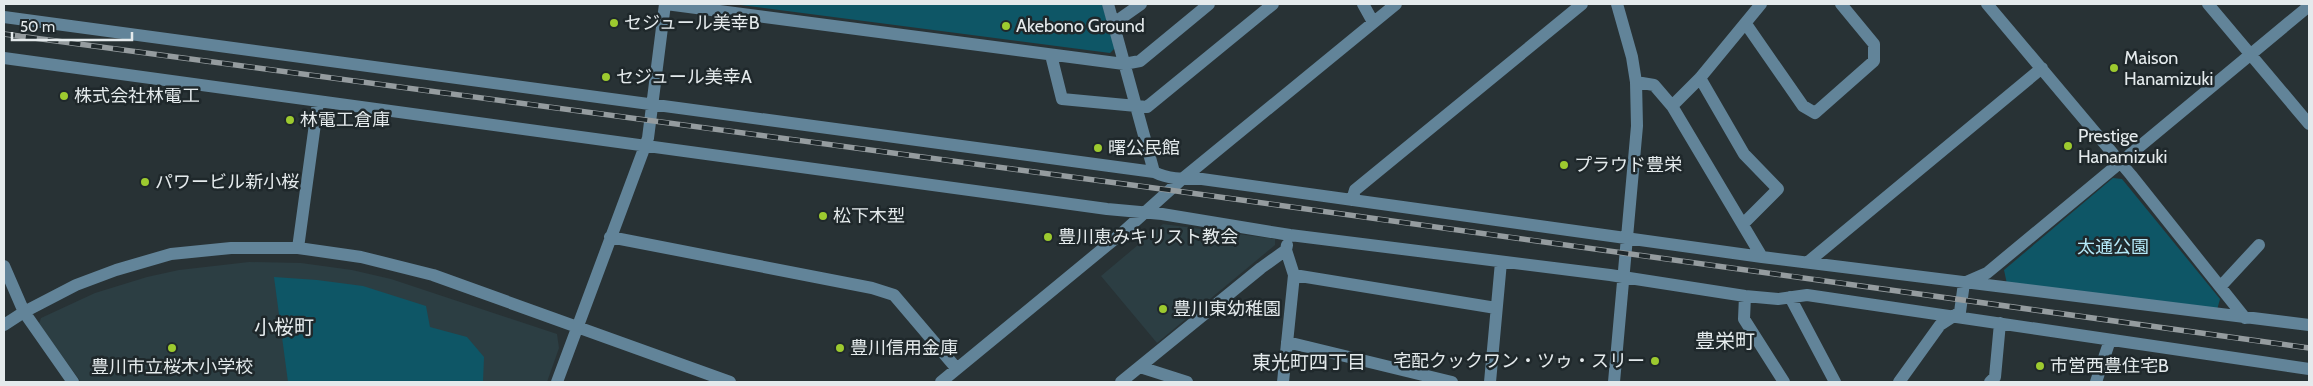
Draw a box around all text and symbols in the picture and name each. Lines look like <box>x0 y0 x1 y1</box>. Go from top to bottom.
scale bar <box>12 10 132 42</box>
place label: セジュール美幸B <box>624 12 760 34</box>
place label: Akebono Ground <box>1016 15 1145 37</box>
marker: セジュール美幸B <box>608 17 620 29</box>
text: 50 m <box>20 18 55 36</box>
marker: Akebono Ground <box>1000 20 1012 32</box>
place label: Maison Hanamizuki <box>2124 47 2213 90</box>
marker: Maison Hanamizuki <box>2108 62 2120 74</box>
place label: セジュール美幸A <box>616 66 752 88</box>
marker: セジュール美幸A <box>600 71 612 83</box>
place label: 株式会社林電工 <box>74 85 200 107</box>
marker: 株式会社林電工 <box>58 90 70 102</box>
place label: 林電工倉庫 <box>300 109 390 131</box>
marker: 林電工倉庫 <box>284 114 296 126</box>
place label: Prestige Hanamizuki <box>2078 125 2167 168</box>
place label: 曙公民館 <box>1108 137 1180 159</box>
marker: Prestige Hanamizuki <box>2062 140 2074 152</box>
marker: 曙公民館 <box>1092 142 1104 154</box>
place label: プラウド豊栄 <box>1574 154 1682 176</box>
marker: プラウド豊栄 <box>1558 159 1570 171</box>
place label: パワービル新小桜 <box>155 171 299 193</box>
marker: パワービル新小桜 <box>139 176 151 188</box>
place label: 松下木型 <box>833 205 905 227</box>
marker: 松下木型 <box>817 210 829 222</box>
place label: 豊川恵みキリスト教会 <box>1058 226 1238 248</box>
marker: 豊川恵みキリスト教会 <box>1042 231 1054 243</box>
park label: 太通公園 <box>2077 236 2149 258</box>
place label: 豊川東幼稚園 <box>1173 298 1281 320</box>
marker: 豊川東幼稚園 <box>1157 303 1169 315</box>
district label: 小桜町 <box>254 315 314 339</box>
district label: 豊栄町 <box>1695 329 1755 353</box>
place label: 豊川信用金庫 <box>850 337 958 359</box>
marker: 豊川市立桜木小学校 <box>166 342 178 354</box>
marker: 豊川信用金庫 <box>834 342 846 354</box>
place label: 宅配クックワン・ツゥ・スリー <box>1393 350 1645 372</box>
district label: 東光町四丁目 <box>1252 351 1366 374</box>
marker: 宅配クックワン・ツゥ・スリー <box>1649 355 1661 367</box>
place label: 市営西豊住宅B <box>2050 355 2169 377</box>
place label: 豊川市立桜木小学校 <box>91 356 253 378</box>
marker: 市営西豊住宅B <box>2034 360 2046 372</box>

